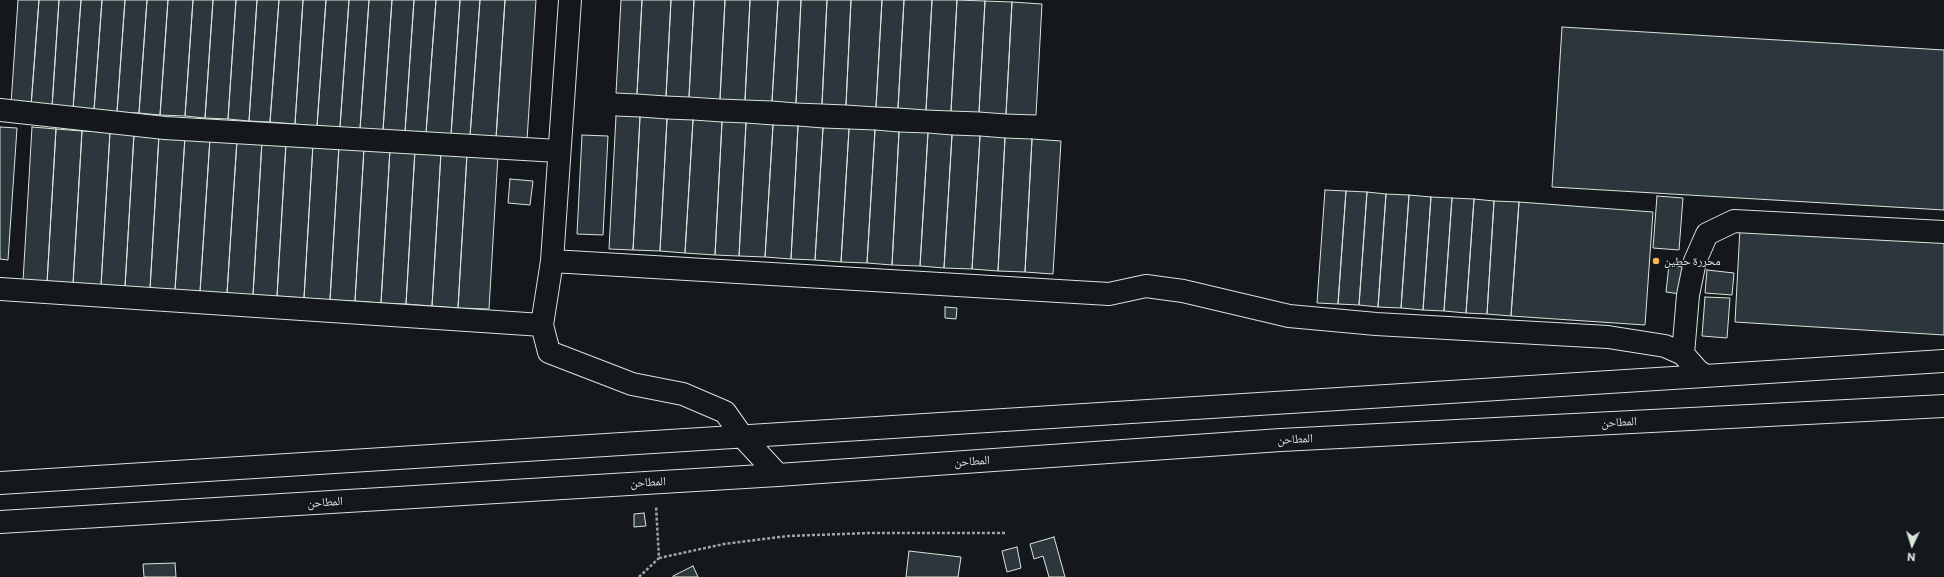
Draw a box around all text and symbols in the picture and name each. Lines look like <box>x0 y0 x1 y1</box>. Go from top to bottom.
place label: محررة حطين <box>1664 254 1721 268</box>
marker: محررة حطين <box>1651 256 1661 266</box>
street label: المطاحن <box>1601 414 1637 430</box>
street label: المطاحن <box>1277 431 1313 447</box>
street label: المطاحن <box>954 453 990 469</box>
street label: المطاحن <box>630 474 666 490</box>
street label: المطاحن <box>307 494 343 510</box>
north arrow <box>1892 525 1932 565</box>
text: N <box>1907 551 1916 564</box>

